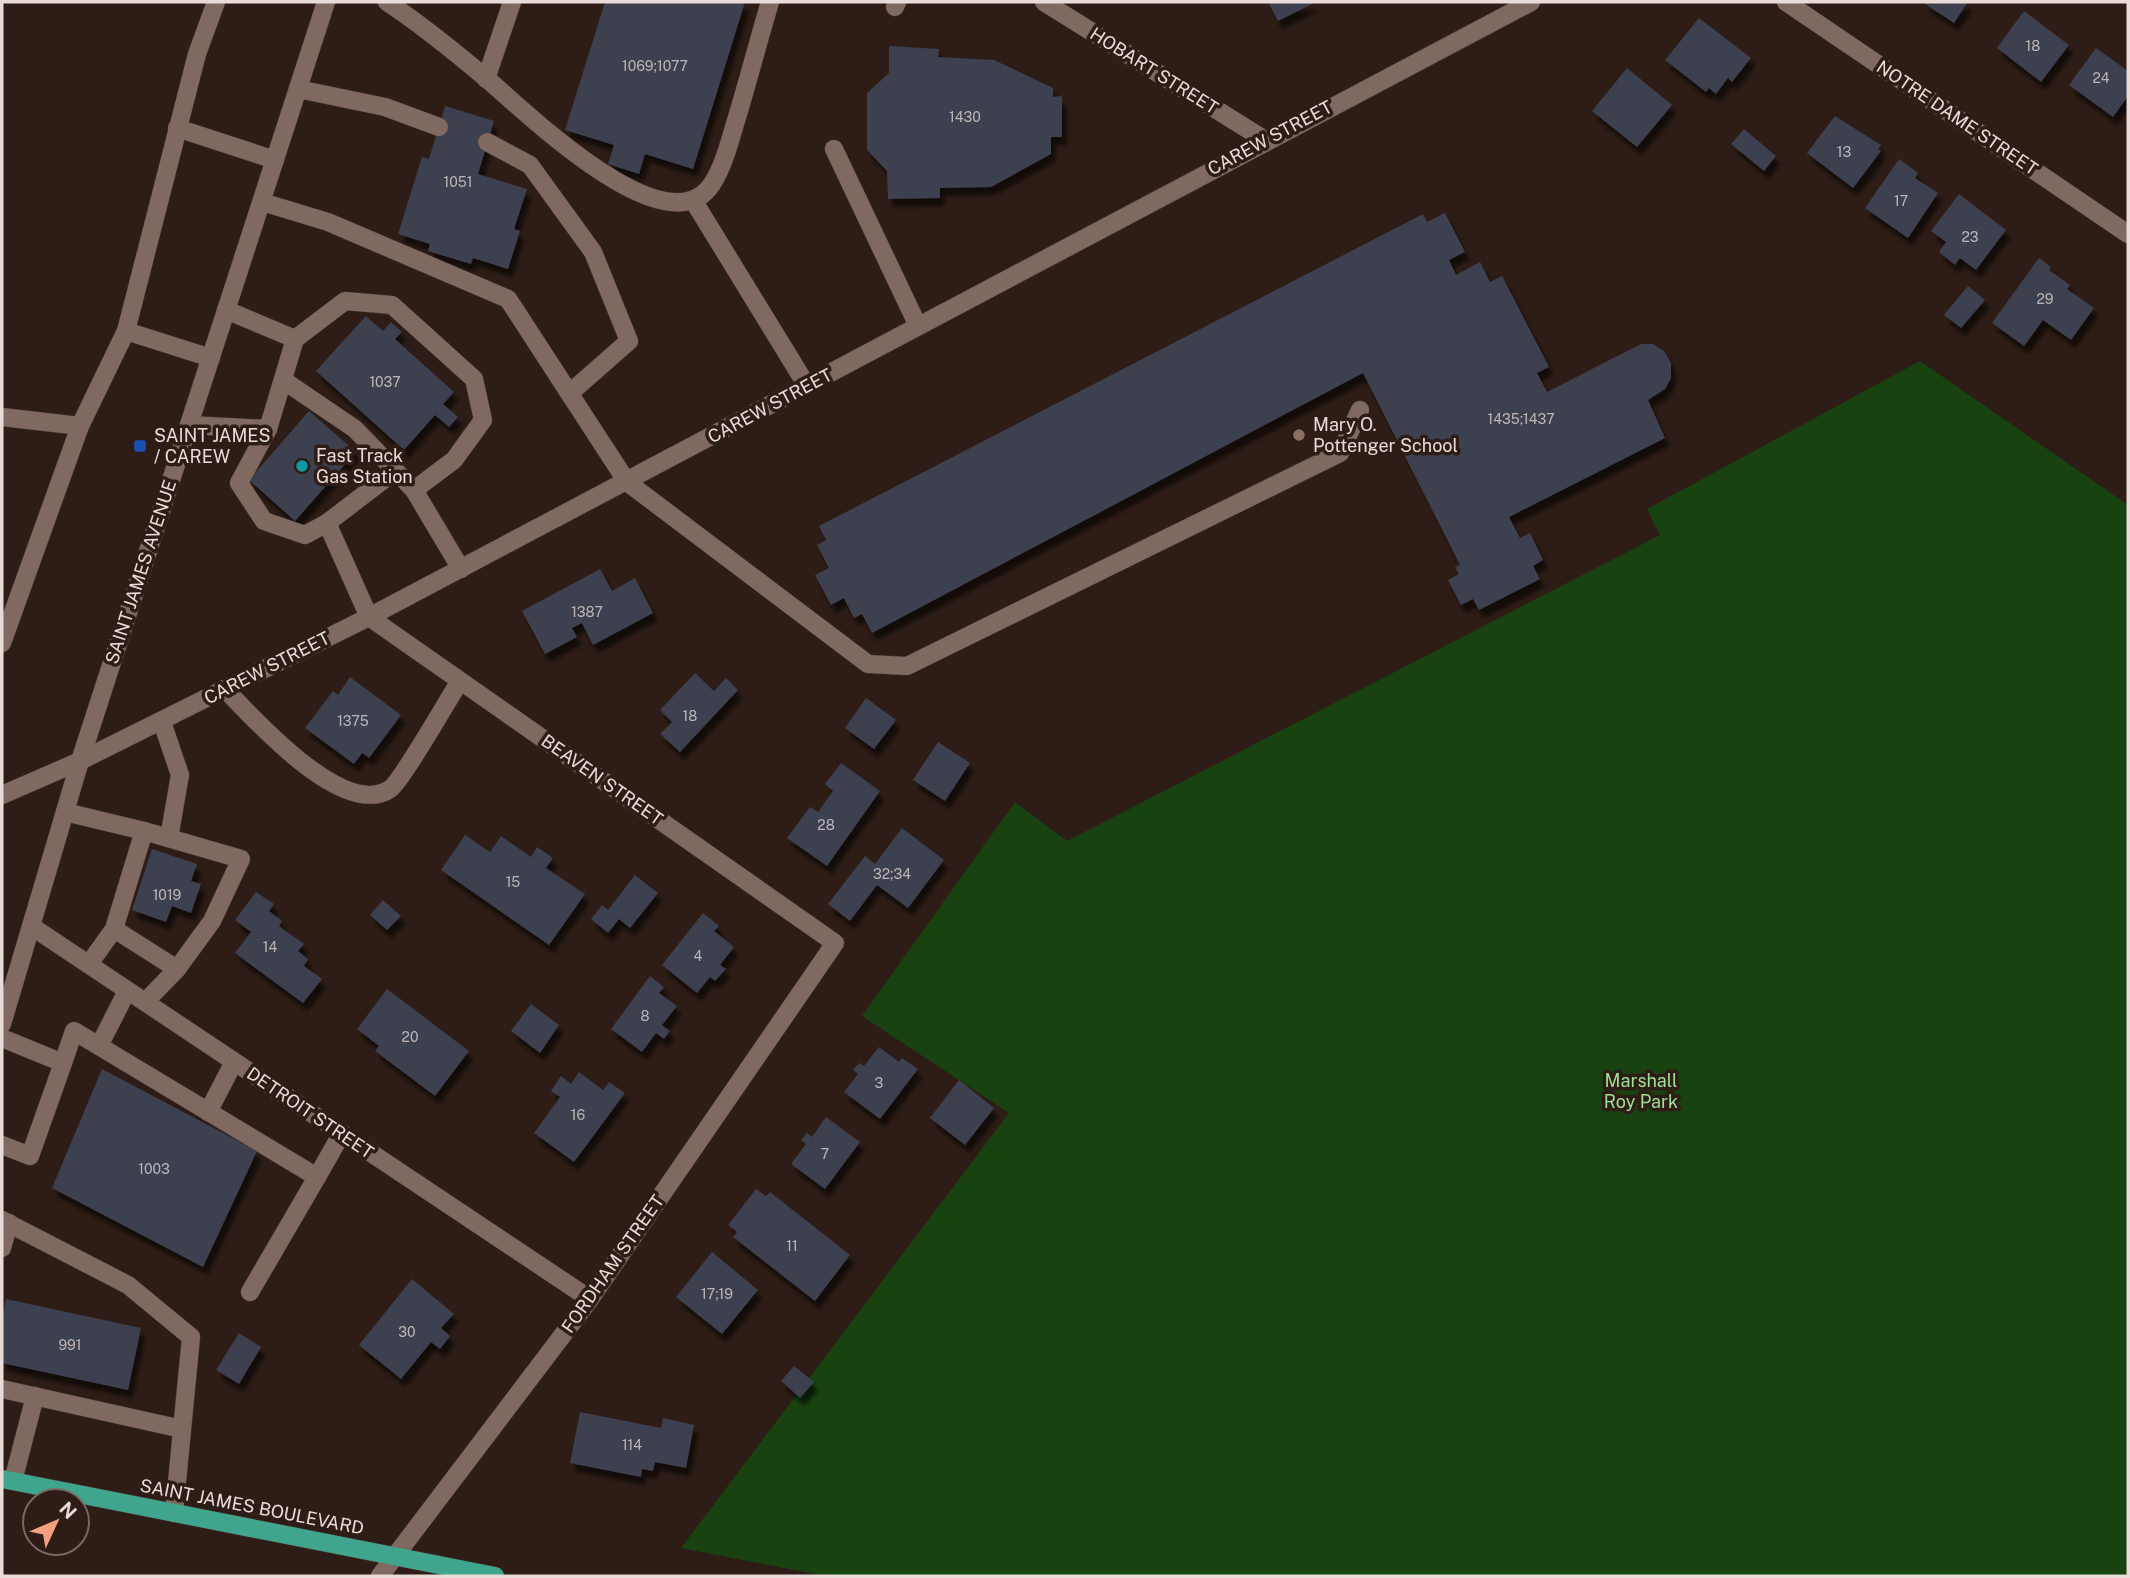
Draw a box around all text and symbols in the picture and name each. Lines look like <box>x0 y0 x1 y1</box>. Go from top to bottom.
street label: HOBART STREET <box>1086 23 1222 119</box>
house number: 18 <box>2026 38 2040 54</box>
street label: NOTRE DAME STREET <box>1873 56 2042 179</box>
house number: 1069;1077 <box>622 58 688 74</box>
house number: 24 <box>2092 70 2110 86</box>
street label: CAREW STREET <box>1204 96 1336 179</box>
house number: 1430 <box>949 109 981 125</box>
house number: 13 <box>1837 144 1851 160</box>
house number: 1051 <box>444 174 472 190</box>
house number: 17 <box>1894 193 1908 209</box>
house number: 23 <box>1961 229 1979 245</box>
house number: 29 <box>2036 291 2054 307</box>
street label: CAREW STREET <box>704 364 836 447</box>
house number: 1037 <box>369 374 401 390</box>
house number: 1435;1437 <box>1487 411 1555 427</box>
place label: Mary O. Pottenger School <box>1313 414 1458 456</box>
place label: SAINT JAMES / CAREW <box>154 425 271 467</box>
marker: Mary O. Pottenger School <box>1291 427 1307 443</box>
marker: SAINT JAMES / CAREW <box>132 438 148 454</box>
place label: Fast Track Gas Station <box>316 445 413 487</box>
marker: Fast Track Gas Station <box>294 458 310 474</box>
street label: SAINT JAMES AVENUE <box>101 477 180 667</box>
house number: 1387 <box>571 604 603 620</box>
street label: CAREW STREET <box>201 627 333 708</box>
house number: 18 <box>683 708 697 724</box>
house number: 1375 <box>337 713 369 729</box>
street label: BEAVEN STREET <box>538 730 667 829</box>
house number: 28 <box>817 817 835 833</box>
house number: 32;34 <box>873 866 911 882</box>
house number: 15 <box>506 874 520 890</box>
house number: 1019 <box>153 887 182 903</box>
house number: 14 <box>263 939 277 955</box>
house number: 4 <box>694 948 703 964</box>
house number: 8 <box>640 1008 650 1024</box>
house number: 20 <box>402 1029 418 1045</box>
street label: DETROIT STREET <box>243 1062 378 1163</box>
park label: Marshall Roy Park <box>1604 1070 1678 1112</box>
house number: 3 <box>875 1075 884 1091</box>
house number: 16 <box>571 1107 585 1123</box>
house number: 7 <box>821 1146 829 1162</box>
house number: 1003 <box>138 1161 170 1177</box>
street label: FORDHAM STREET <box>557 1190 668 1337</box>
house number: 11 <box>786 1238 798 1254</box>
house number: 17;19 <box>701 1286 733 1302</box>
house number: 30 <box>398 1324 416 1340</box>
house number: 991 <box>58 1337 82 1353</box>
house number: 114 <box>622 1437 642 1453</box>
street label: SAINT JAMES BOULEVARD <box>138 1474 366 1539</box>
north arrow <box>21 1487 91 1557</box>
text: N <box>55 1497 81 1523</box>

